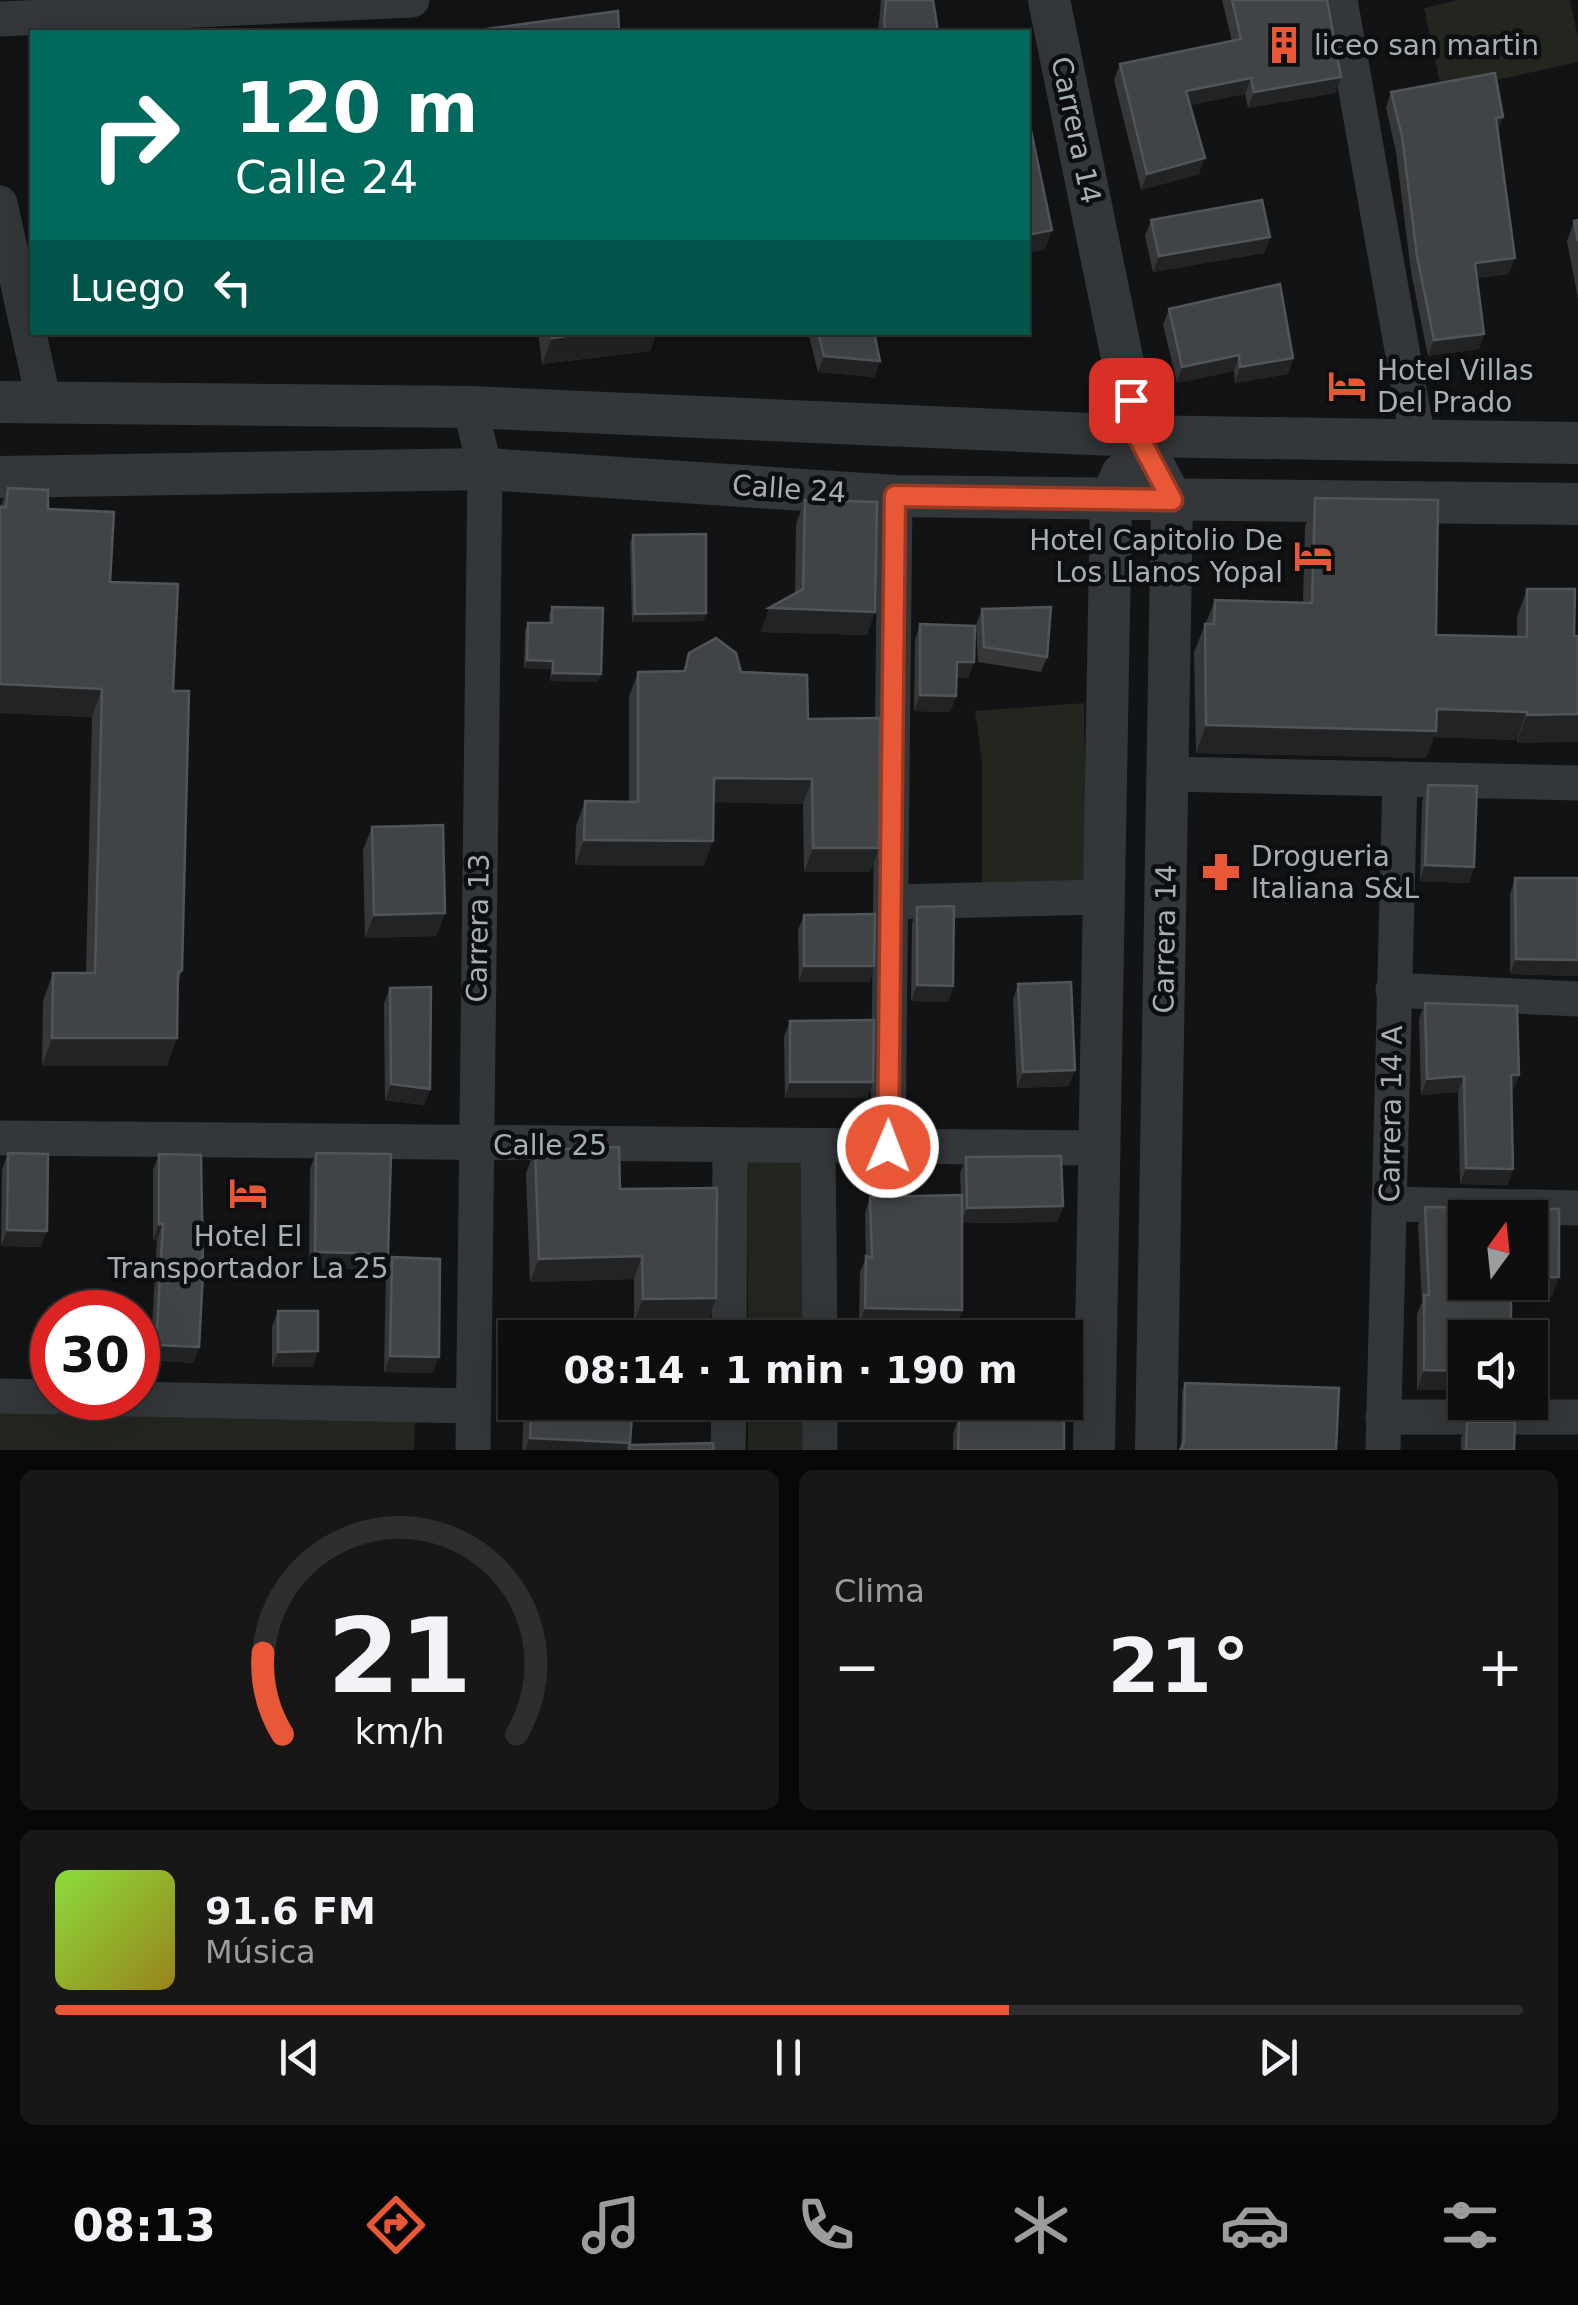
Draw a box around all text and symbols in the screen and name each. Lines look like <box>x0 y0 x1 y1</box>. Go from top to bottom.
building icon: liceo san martin <box>1263 24 1305 66</box>
place label: liceo san martin <box>1314 29 1539 62</box>
street label: Carrera 14 <box>1044 54 1108 206</box>
text: 120 m <box>235 67 478 149</box>
icon: right <box>70 70 200 200</box>
text: Calle 24 <box>235 151 418 204</box>
icon: left <box>205 260 260 315</box>
text: Luego <box>70 266 185 310</box>
place label: Hotel Villas Del Prado <box>1377 354 1534 419</box>
pin <box>1089 358 1174 443</box>
hotel icon: Hotel Villas Del Prado <box>1326 365 1368 407</box>
icon: arrive <box>1104 373 1159 428</box>
street label: Calle 24 <box>731 469 847 509</box>
place label: Hotel Capitolio De Los Llanos Yopal <box>1029 524 1283 589</box>
hotel icon: Hotel Capitolio De Los Llanos Yopal <box>1292 535 1334 577</box>
place label: Drogueria Italiana S&L <box>1251 840 1420 905</box>
pharmacy icon: Drogueria Italiana S&L <box>1200 851 1242 893</box>
street label: Carrera 13 <box>460 853 496 1003</box>
street label: Carrera 14 <box>1147 864 1183 1014</box>
street label: Carrera 14 A <box>1373 1025 1409 1203</box>
position arrow <box>836 1095 940 1199</box>
street label: Calle 25 <box>493 1129 607 1162</box>
hotel icon: Hotel El Transportador La 25 <box>227 1172 269 1214</box>
north arrow <box>1448 1200 1548 1300</box>
map controls <box>1448 1200 1548 1420</box>
place label: Hotel El Transportador La 25 <box>106 1220 389 1285</box>
speed limit sign: 30 <box>30 1290 160 1420</box>
button: sound <box>1448 1320 1548 1420</box>
text: 08:14 · 1 min · 190 m <box>563 1348 1018 1392</box>
text: Clima <box>834 1572 925 1610</box>
text: 21 <box>327 1595 472 1717</box>
text: 21° <box>1108 1622 1249 1710</box>
text: − <box>834 1635 880 1699</box>
text: + <box>1477 1635 1523 1699</box>
text: km/h <box>354 1711 445 1752</box>
text: 91.6 FM <box>205 1889 376 1933</box>
text: Música <box>205 1933 316 1971</box>
icon: previous <box>272 2030 327 2085</box>
icon: pause <box>761 2030 816 2085</box>
icon: next <box>1251 2030 1306 2085</box>
icon: directions <box>361 2190 431 2260</box>
icon: music <box>576 2190 646 2260</box>
icon: phone <box>791 2190 861 2260</box>
icon: climate <box>1006 2190 1076 2260</box>
icon: car <box>1220 2190 1290 2260</box>
icon: filters <box>1435 2190 1505 2260</box>
text: 08:13 <box>72 2199 216 2252</box>

